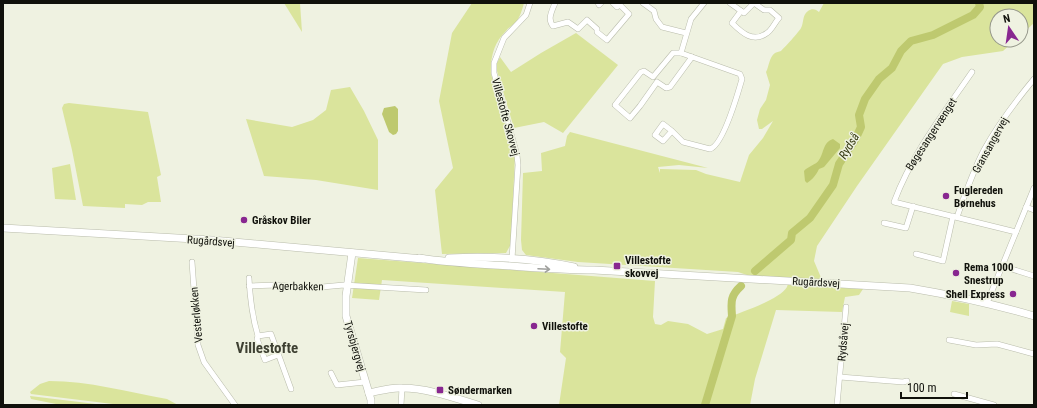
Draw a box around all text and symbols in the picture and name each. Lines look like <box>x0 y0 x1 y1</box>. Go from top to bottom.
north arrow <box>989 8 1029 48</box>
text: N <box>1002 12 1012 26</box>
street label: Villestofte Skovvej <box>489 77 522 157</box>
street label: Bøgesangervænget <box>903 96 960 173</box>
street label: Gransangervej <box>970 115 1011 176</box>
water label: Rydså <box>836 131 862 161</box>
place label: Fuglereden Børnehus <box>954 184 1003 210</box>
marker: Fuglereden Børnehus <box>941 191 951 201</box>
place label: Gråskov Biler <box>252 214 311 227</box>
marker: Gråskov Biler <box>239 215 249 225</box>
street label: Rugårdsvej <box>187 233 235 250</box>
place label: Villestofte skovvej <box>625 254 671 280</box>
marker: Villestofte skovvej <box>612 261 622 271</box>
place label: Rema 1000 Snestrup <box>964 261 1014 287</box>
one-way arrow <box>537 265 550 272</box>
marker: Rema 1000 Snestrup <box>951 268 961 278</box>
street label: Rugårdsvej <box>792 275 840 290</box>
street label: Agerbakken <box>272 280 324 293</box>
street label: Vesterløkken <box>188 286 205 344</box>
place label: Shell Express <box>946 288 1005 301</box>
marker: Shell Express <box>1008 289 1018 299</box>
street label: Tyrsbjergvej <box>341 319 368 373</box>
place label: Villestofte <box>542 320 588 333</box>
marker: Villestofte <box>529 321 539 331</box>
street label: Rydsåvej <box>835 322 852 362</box>
district label: Villestofte <box>236 339 298 357</box>
scale bar <box>901 374 967 400</box>
text: 100 m <box>907 381 937 395</box>
place label: Søndermarken <box>448 384 512 397</box>
marker: Søndermarken <box>435 385 445 395</box>

